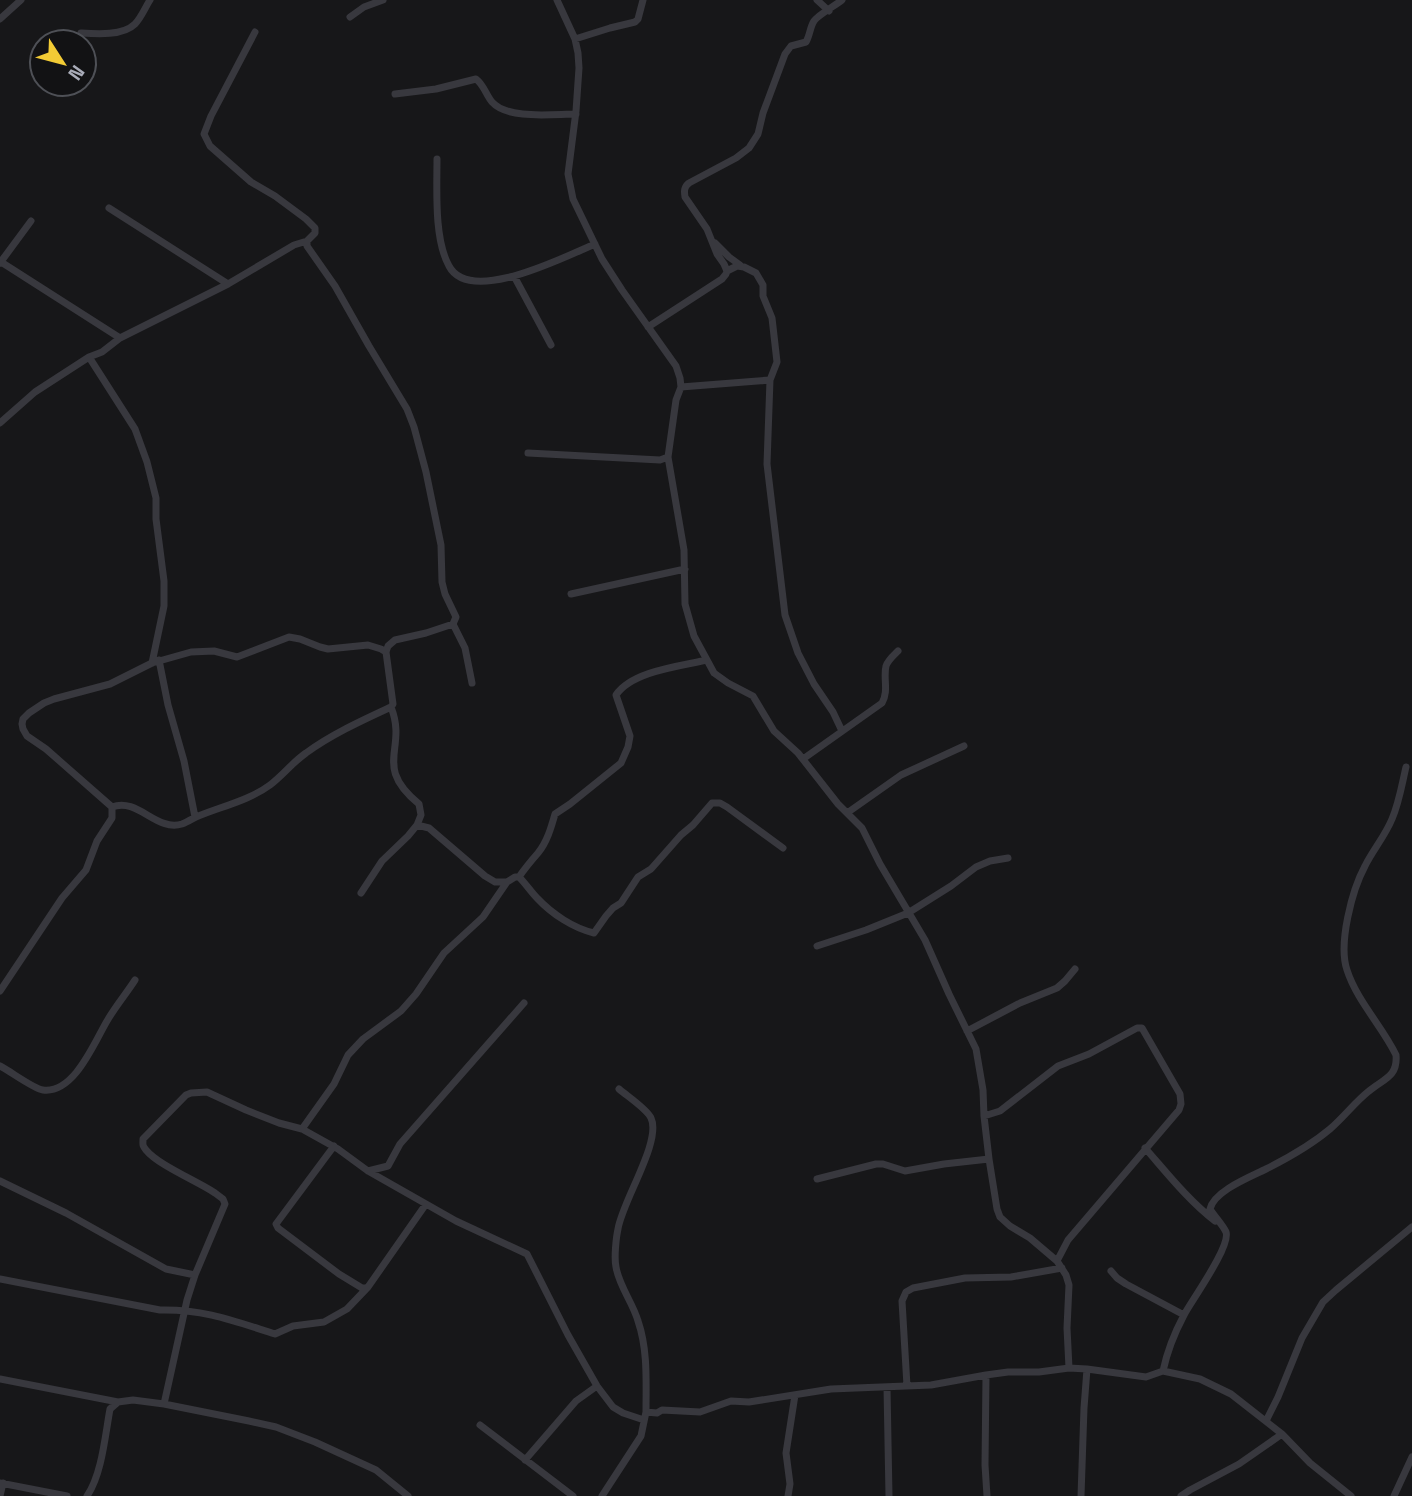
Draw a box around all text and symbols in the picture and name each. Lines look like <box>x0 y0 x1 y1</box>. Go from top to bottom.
north arrow <box>28 28 98 98</box>
text: N <box>62 60 90 85</box>

